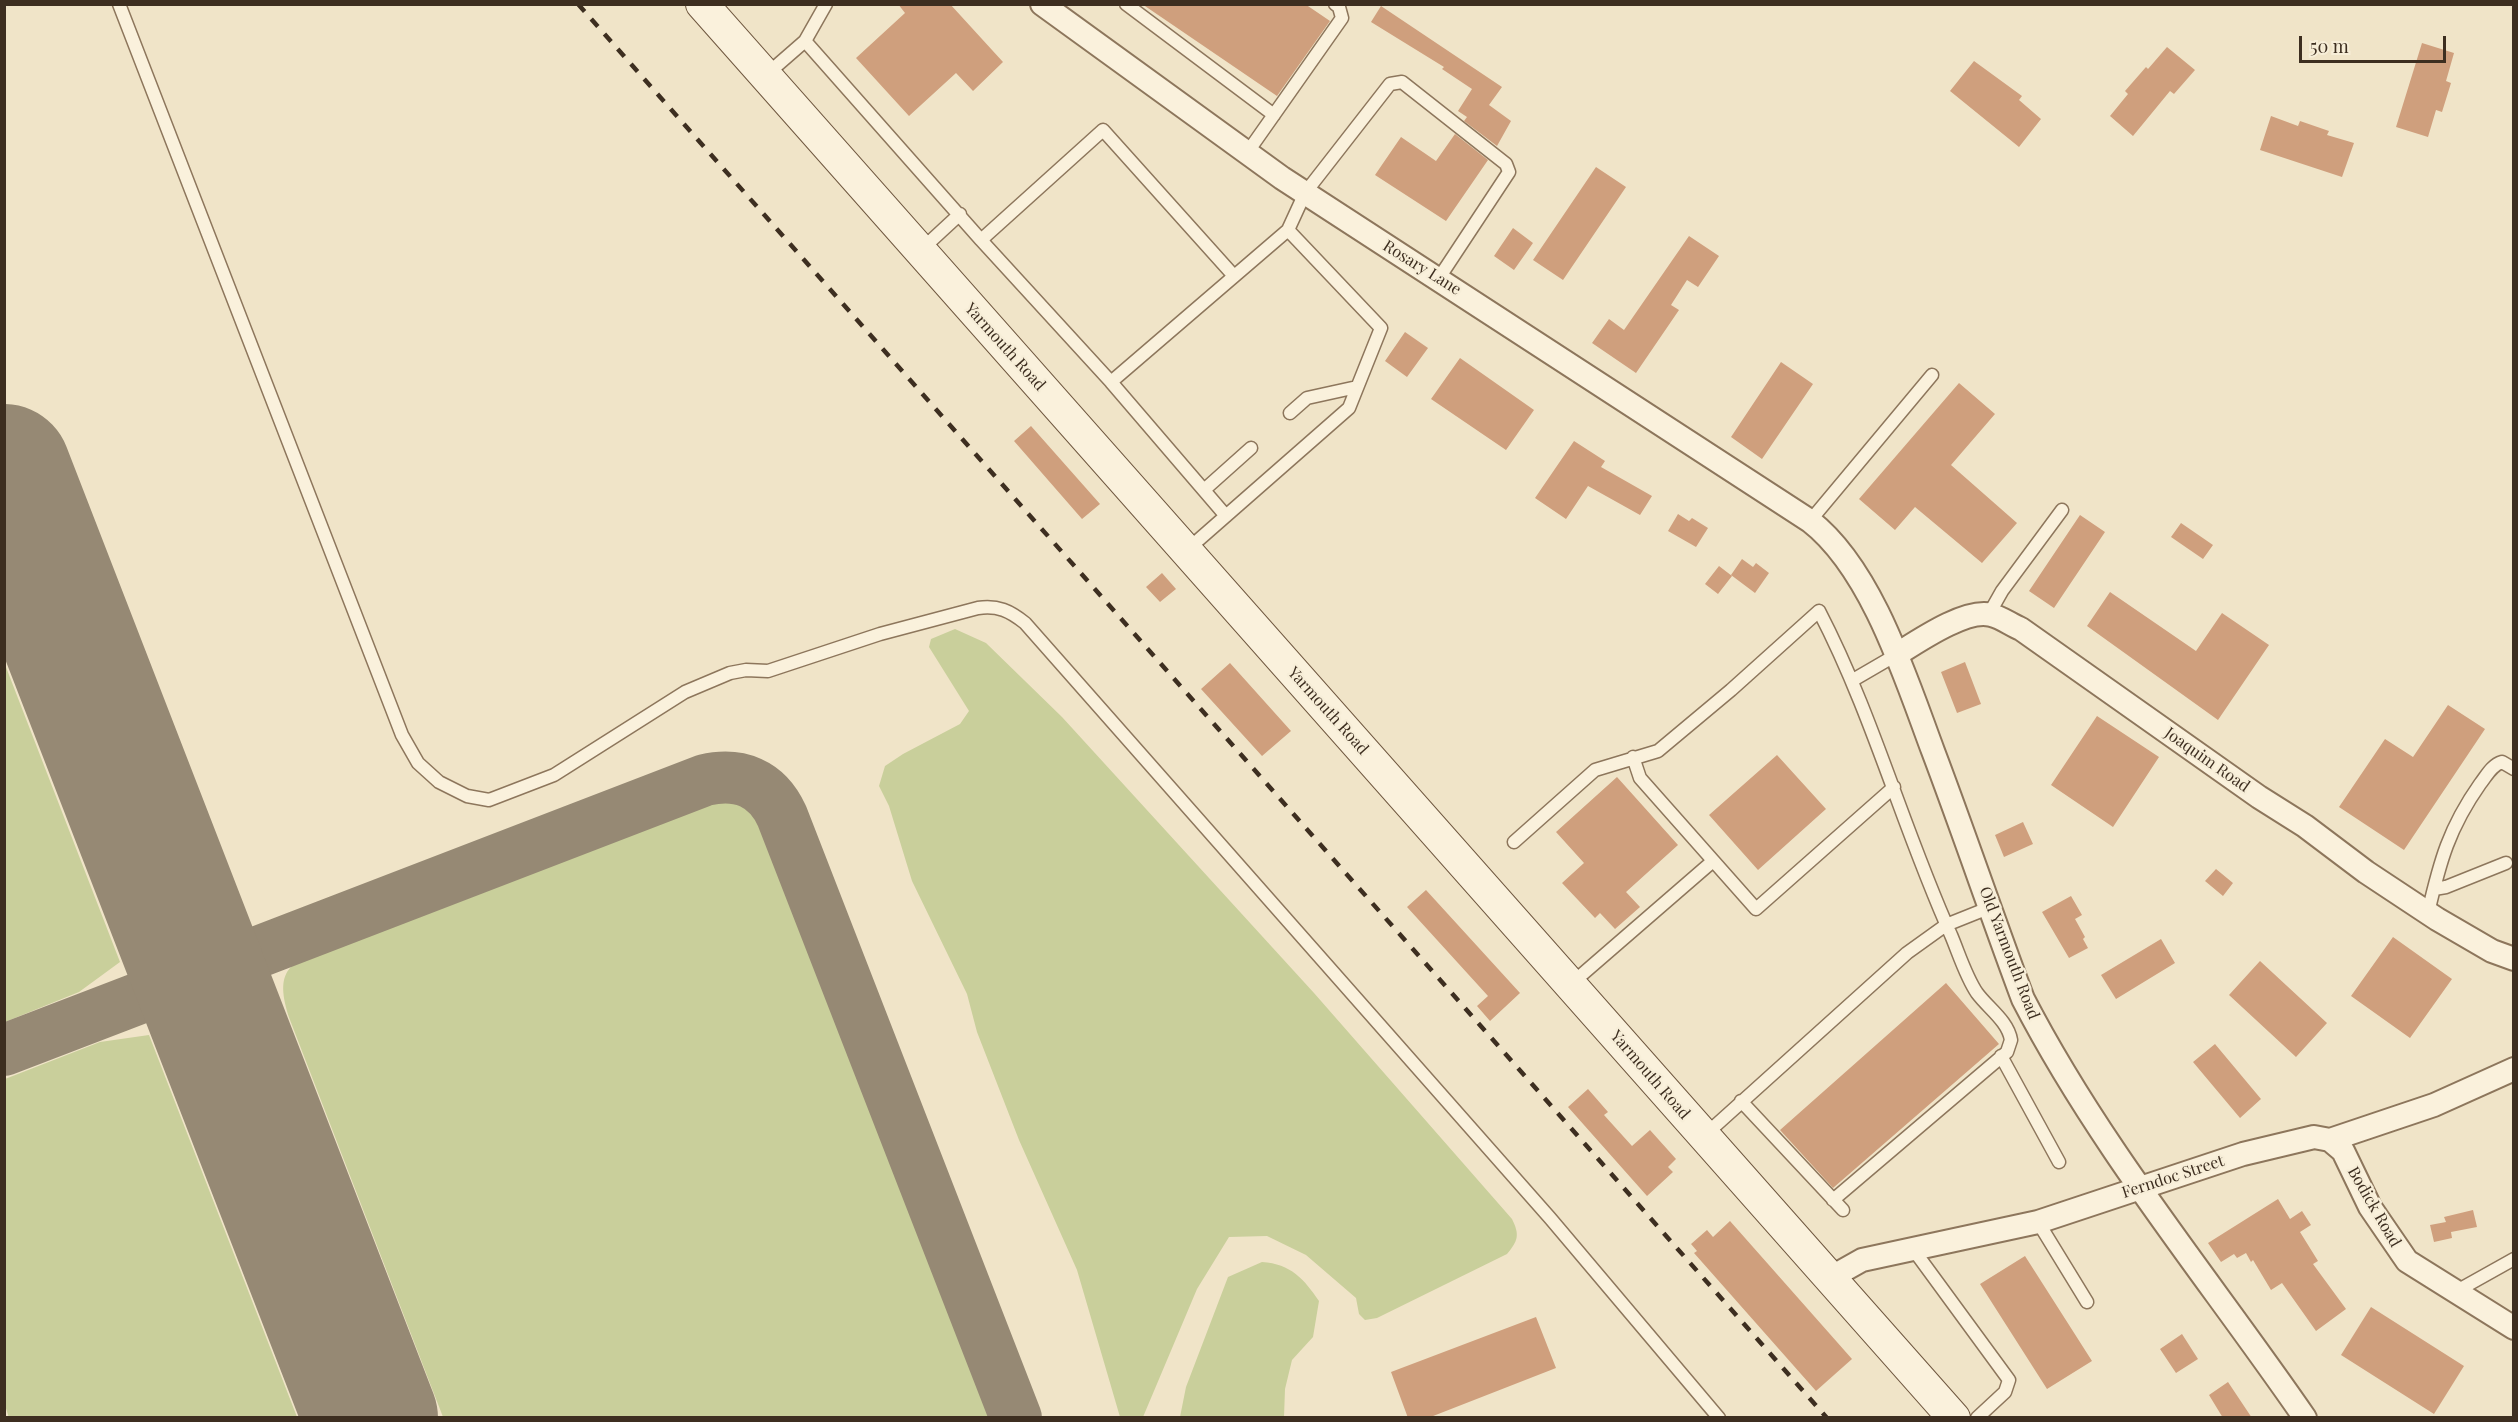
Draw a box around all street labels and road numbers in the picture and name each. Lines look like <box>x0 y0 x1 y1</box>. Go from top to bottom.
street label: Rosary Lane <box>1379 236 1465 300</box>
street label: Yarmouth Road <box>961 299 1049 395</box>
street label: Yarmouth Road <box>1284 663 1372 759</box>
street label: Joaquim Road <box>2161 724 2253 796</box>
street label: Old Yarmouth Road <box>1975 884 2043 1022</box>
street label: Yarmouth Road <box>1606 1027 1694 1123</box>
street label: Ferndoc Street <box>2119 1151 2227 1203</box>
street label: Bodick Road <box>2343 1163 2405 1251</box>

